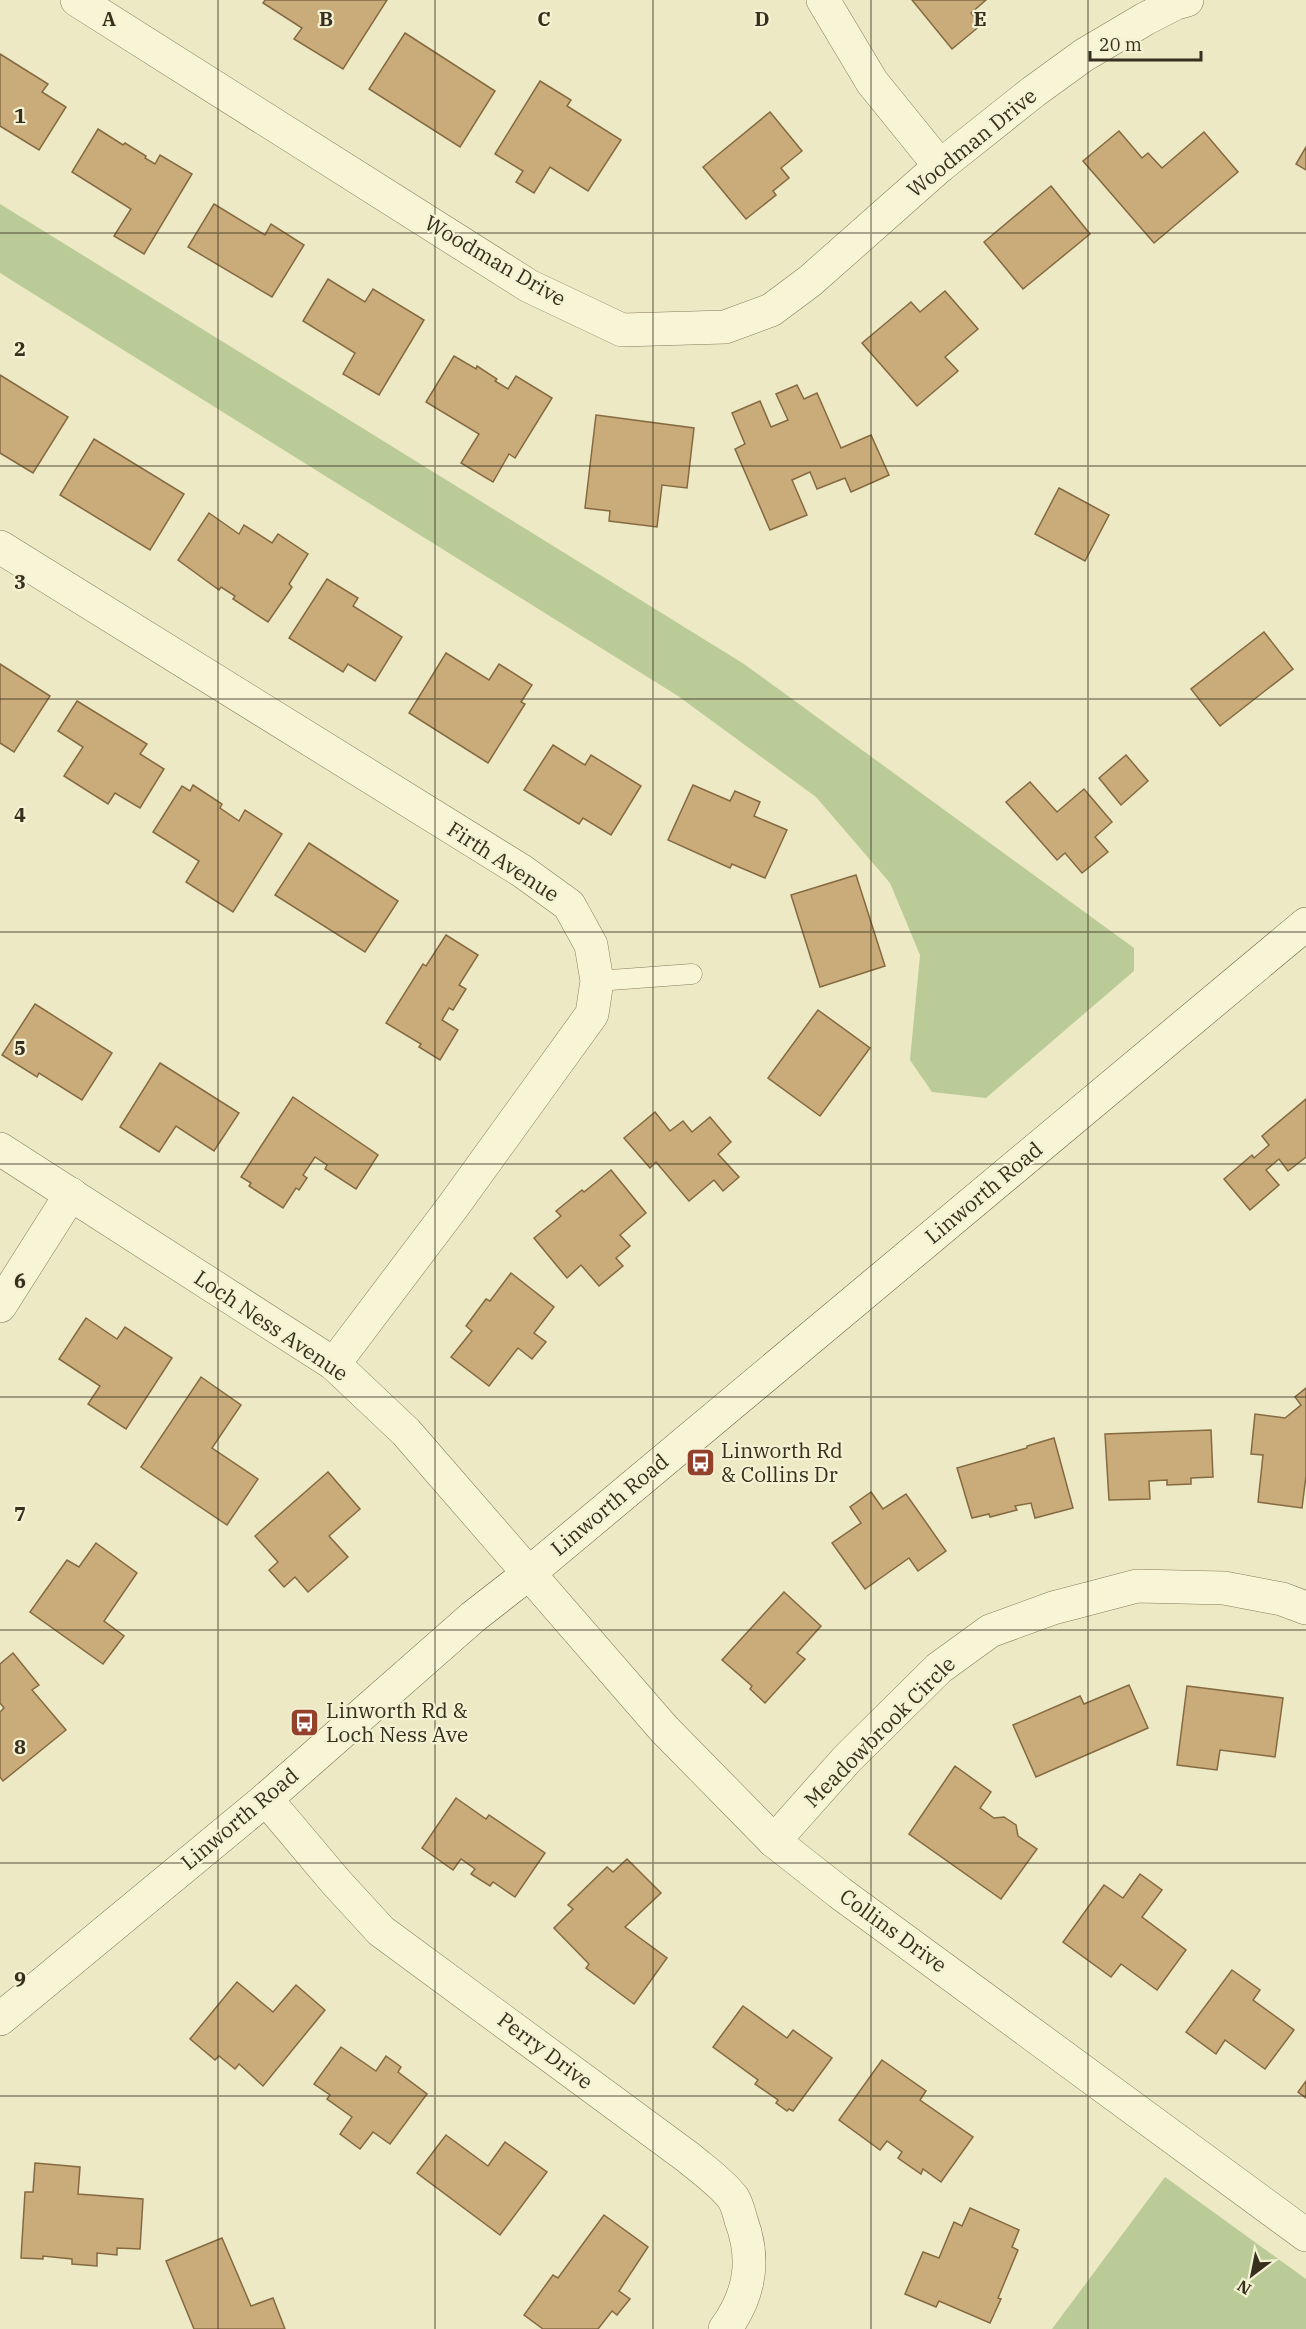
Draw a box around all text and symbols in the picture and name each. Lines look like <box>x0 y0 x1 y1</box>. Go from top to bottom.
text: A <box>102 5 116 32</box>
text: B <box>319 5 333 32</box>
text: C <box>537 5 551 32</box>
text: D <box>754 5 770 32</box>
text: E <box>973 5 987 32</box>
scale bar <box>1090 24 1201 62</box>
text: 20 m <box>1099 33 1142 56</box>
street label: Woodman Drive <box>901 81 1042 203</box>
text: 1 <box>14 102 26 129</box>
street label: Woodman Drive <box>420 208 571 312</box>
text: 2 <box>14 335 26 362</box>
text: 3 <box>14 568 26 595</box>
text: 4 <box>14 801 26 828</box>
street label: Firth Avenue <box>442 815 565 908</box>
text: 5 <box>14 1034 26 1061</box>
street label: Linworth Road <box>919 1135 1048 1250</box>
street label: Loch Ness Avenue <box>189 1263 354 1387</box>
text: 6 <box>14 1267 26 1294</box>
place label: Linworth Rd & Collins Dr <box>721 1436 843 1488</box>
street label: Linworth Road <box>545 1447 674 1562</box>
bus stop icon: Linworth Rd & Collins Dr <box>684 1447 716 1479</box>
text: 7 <box>14 1500 26 1527</box>
street label: Meadowbrook Circle <box>798 1650 961 1813</box>
place label: Linworth Rd & Loch Ness Ave <box>326 1696 468 1748</box>
bus stop icon: Linworth Rd & Loch Ness Ave <box>289 1707 321 1739</box>
text: 8 <box>14 1733 26 1760</box>
street label: Linworth Road <box>175 1761 304 1876</box>
street label: Collins Drive <box>834 1882 953 1979</box>
text: 9 <box>14 1965 26 1992</box>
street label: Perry Drive <box>492 2005 599 2095</box>
north arrow <box>1222 2245 1282 2305</box>
text: N <box>1233 2276 1255 2300</box>

